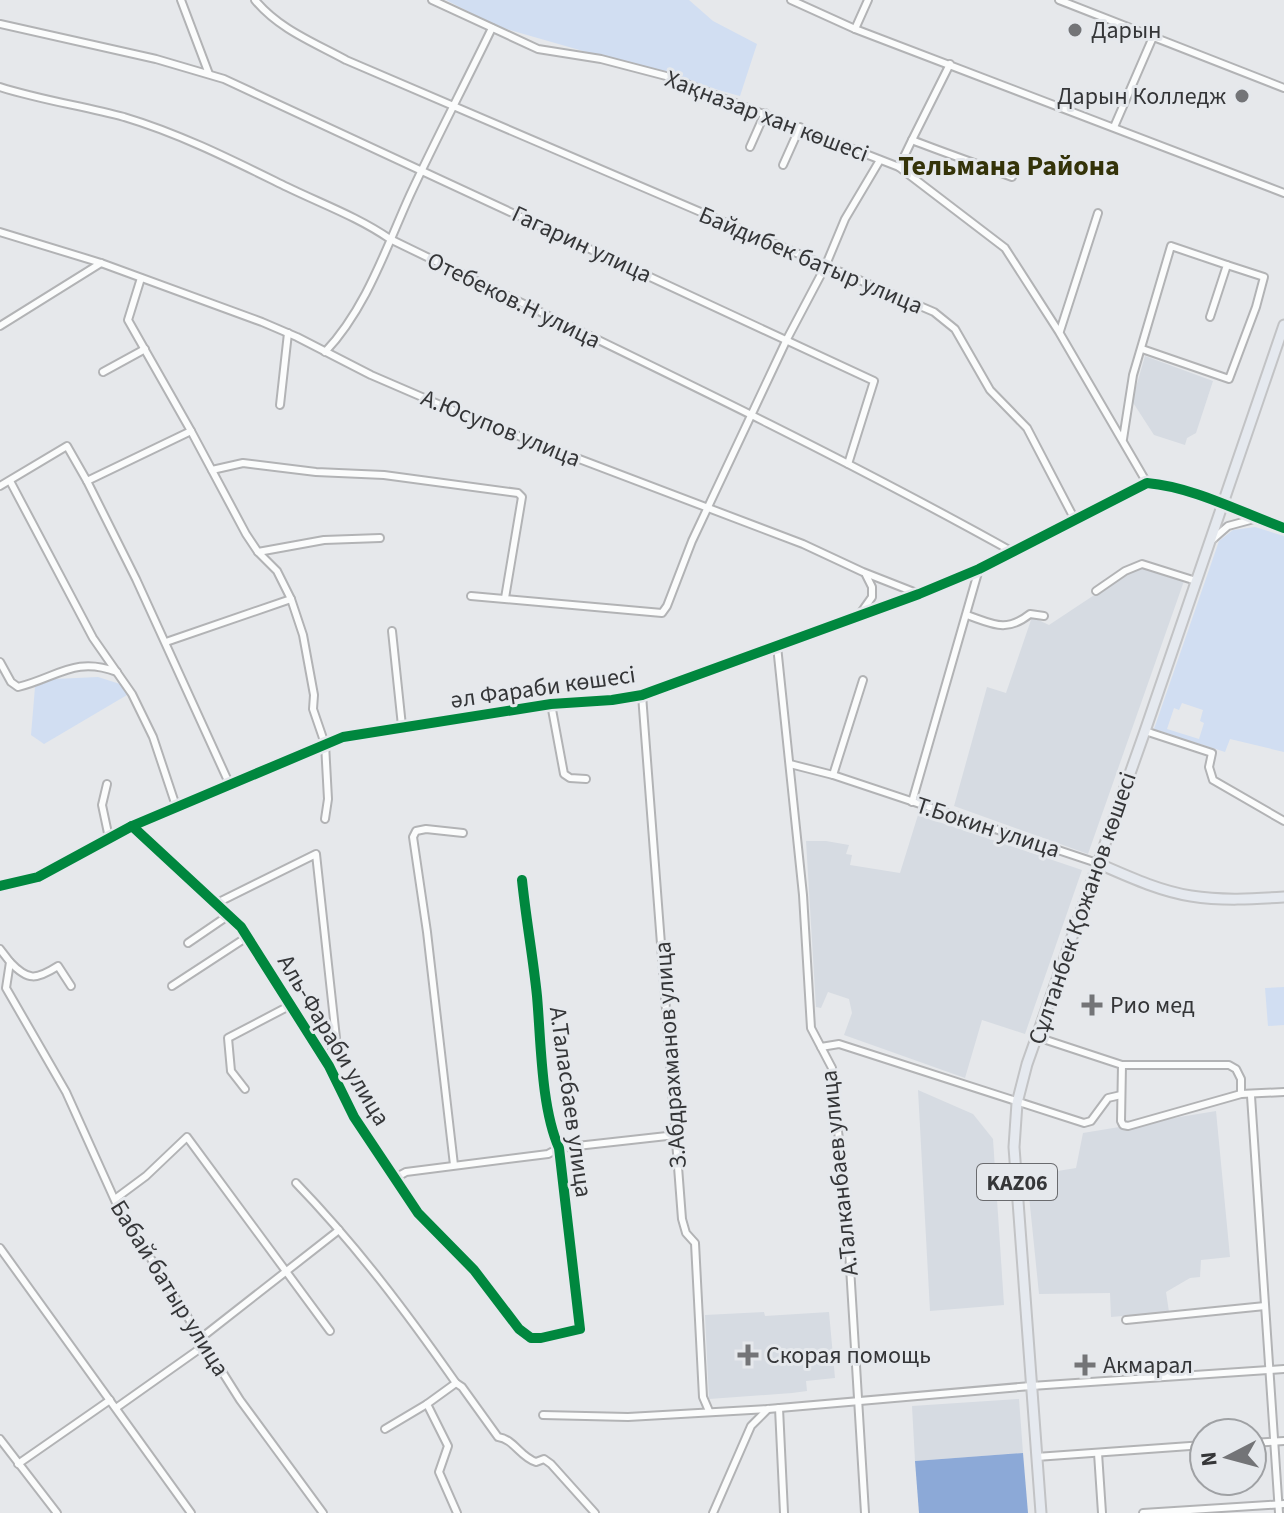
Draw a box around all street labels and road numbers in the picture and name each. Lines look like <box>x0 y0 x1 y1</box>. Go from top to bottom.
street label: Хақназар хан көшесі <box>660 61 874 171</box>
street label: Гагарин улица <box>506 197 658 292</box>
street label: Байдибек батыр улица <box>693 197 928 324</box>
street label: Отебеков.Н улица <box>421 243 607 358</box>
street label: А.Юсупов улица <box>416 381 586 476</box>
street label: әл Фараби көшесі <box>448 657 638 718</box>
street label: Сұлтанбек Қожанов көшесі <box>1019 767 1146 1049</box>
street label: Т.Бокин улица <box>911 788 1065 867</box>
street label: З.Абдрахманов улица <box>645 940 696 1170</box>
street label: Аль-Фараби улица <box>269 948 399 1133</box>
street label: А.Таласбаев улица <box>540 1004 601 1200</box>
street label: А.Талканбаев улица <box>811 1068 868 1278</box>
road number: KАZ06 <box>977 1164 1057 1200</box>
street label: Бабай батыр улица <box>101 1193 238 1383</box>

